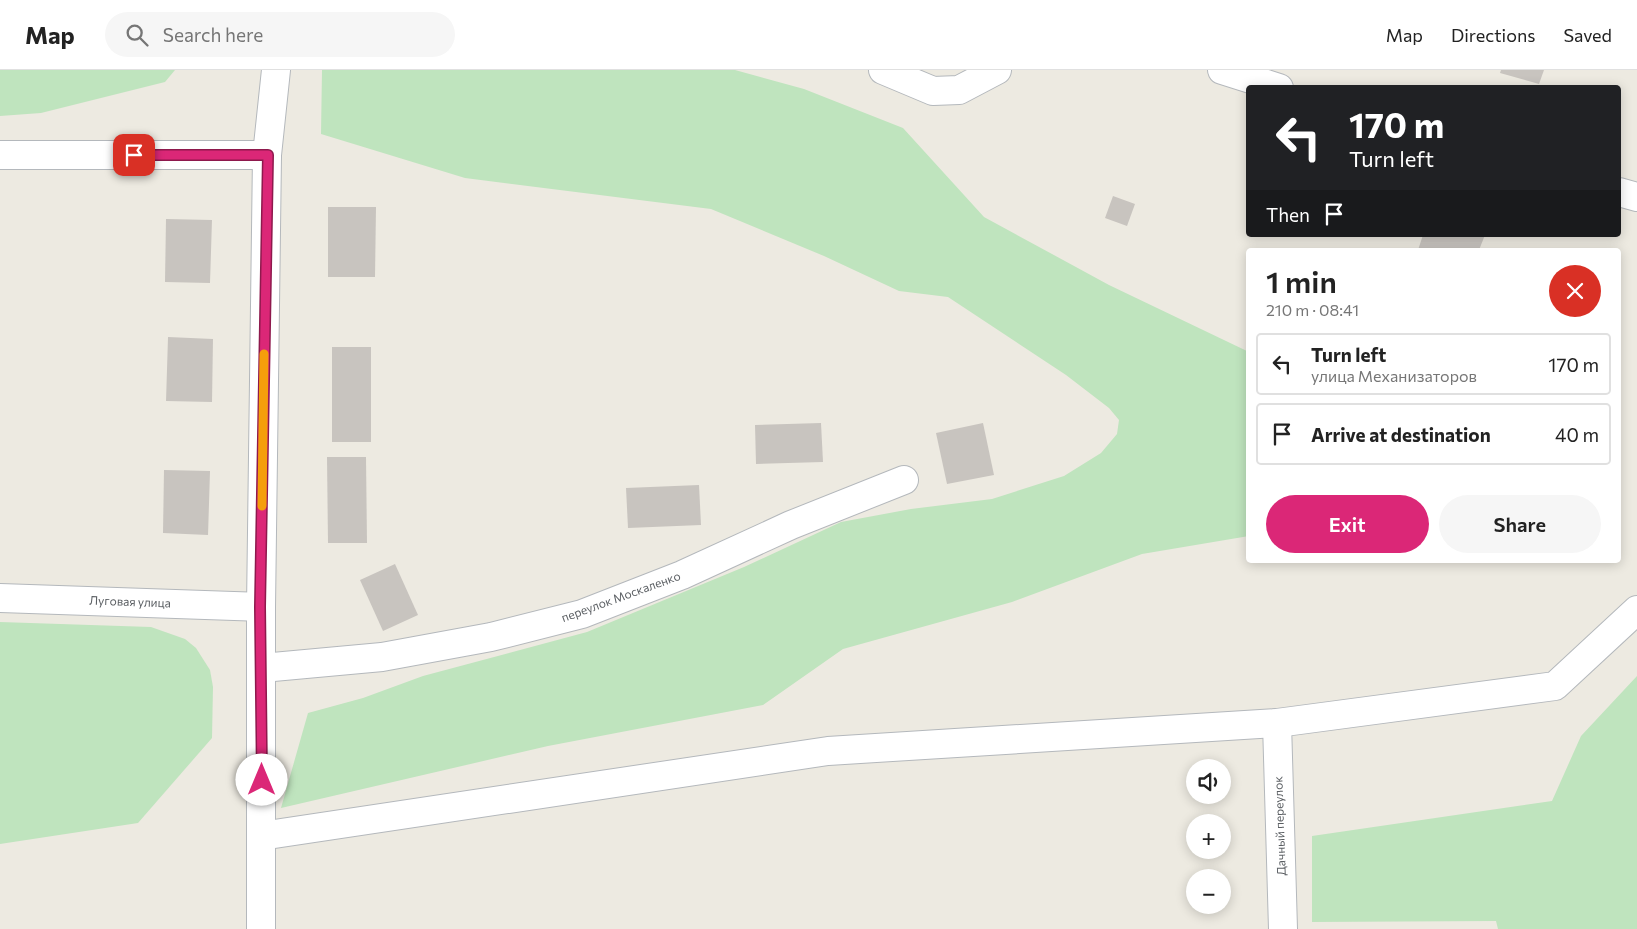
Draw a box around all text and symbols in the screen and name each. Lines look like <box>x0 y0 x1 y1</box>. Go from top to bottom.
search box <box>105 12 455 57</box>
text: Map <box>25 20 75 49</box>
icon: search <box>123 21 151 49</box>
text: Search here <box>163 23 263 46</box>
text: Map <box>1386 24 1423 46</box>
text: Directions <box>1451 24 1535 46</box>
text: Saved <box>1563 24 1612 46</box>
text: 170 m <box>1349 102 1444 145</box>
icon: left <box>1266 105 1331 170</box>
pin <box>113 134 155 176</box>
icon: arrive <box>120 141 148 169</box>
text: Turn left <box>1349 145 1434 172</box>
icon: arrive <box>1320 200 1348 228</box>
text: Then <box>1266 203 1310 226</box>
text: 1 min <box>1266 262 1337 299</box>
button: close <box>1549 265 1601 317</box>
text: 210 m · 08:41 <box>1266 300 1359 319</box>
text: Turn left <box>1311 343 1386 366</box>
icon: left <box>1268 350 1296 378</box>
text: 170 m <box>1548 353 1599 376</box>
text: улица Механизаторов <box>1311 366 1477 385</box>
icon: arrive <box>1268 420 1296 448</box>
text: Arrive at destination <box>1311 423 1491 446</box>
text: 40 m <box>1555 423 1599 446</box>
button: Exit <box>1266 495 1429 553</box>
button: Share <box>1439 495 1601 553</box>
street label: переулок Москаленко <box>559 568 682 624</box>
street label: Луговая улица <box>89 593 171 609</box>
position arrow <box>235 753 287 805</box>
map controls <box>1186 759 1231 914</box>
button: sound <box>1186 759 1231 804</box>
street label: Дачный переулок <box>1270 776 1288 876</box>
button: + <box>1186 814 1231 859</box>
button: − <box>1186 869 1231 914</box>

